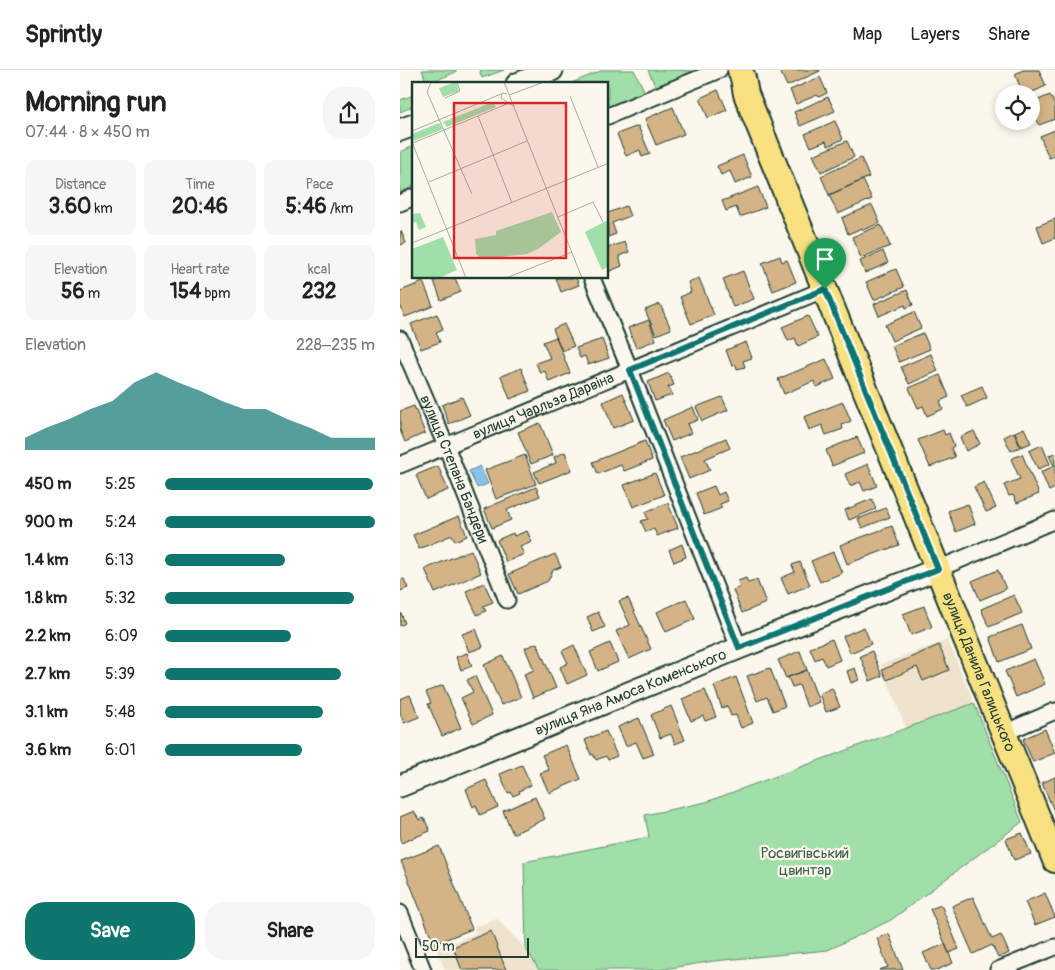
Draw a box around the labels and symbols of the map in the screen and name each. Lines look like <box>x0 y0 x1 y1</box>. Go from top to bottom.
inset map <box>412 82 609 279</box>
pin <box>804 238 846 289</box>
street label: вулиця Чарльза Дарвіна <box>470 368 617 443</box>
street label: вулиця Степана Бандери <box>416 392 493 546</box>
street label: вулиця Данила Галицького <box>938 589 1020 755</box>
street label: вулиця Яна Амоса Коменського <box>532 645 729 740</box>
park label: Росвигівський цвинтар <box>761 844 849 880</box>
scale bar <box>415 935 529 958</box>

